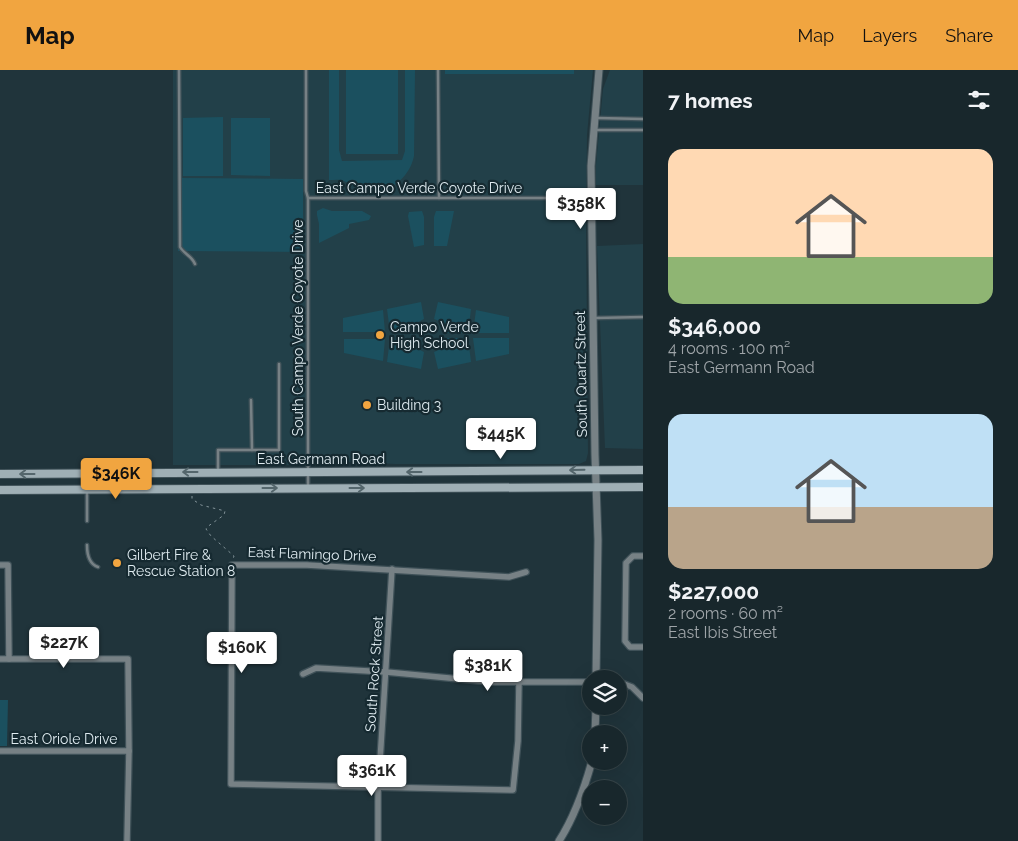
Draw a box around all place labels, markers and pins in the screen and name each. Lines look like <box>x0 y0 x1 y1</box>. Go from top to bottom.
pin: $358K <box>546 188 616 230</box>
place label: Campo Verde High School <box>390 319 479 351</box>
marker: Campo Verde High School <box>374 329 386 341</box>
place label: Building 3 <box>377 397 441 413</box>
marker: Building 3 <box>361 399 373 411</box>
pin: $445K <box>466 418 536 460</box>
pin: $346K <box>81 458 151 500</box>
place label: Gilbert Fire & Rescue Station 8 <box>127 547 235 579</box>
marker: Gilbert Fire & Rescue Station 8 <box>111 557 123 569</box>
pin: $227K <box>29 626 99 669</box>
pin: $160K <box>207 632 277 674</box>
pin: $381K <box>453 650 523 692</box>
pin: $361K <box>337 754 407 797</box>

